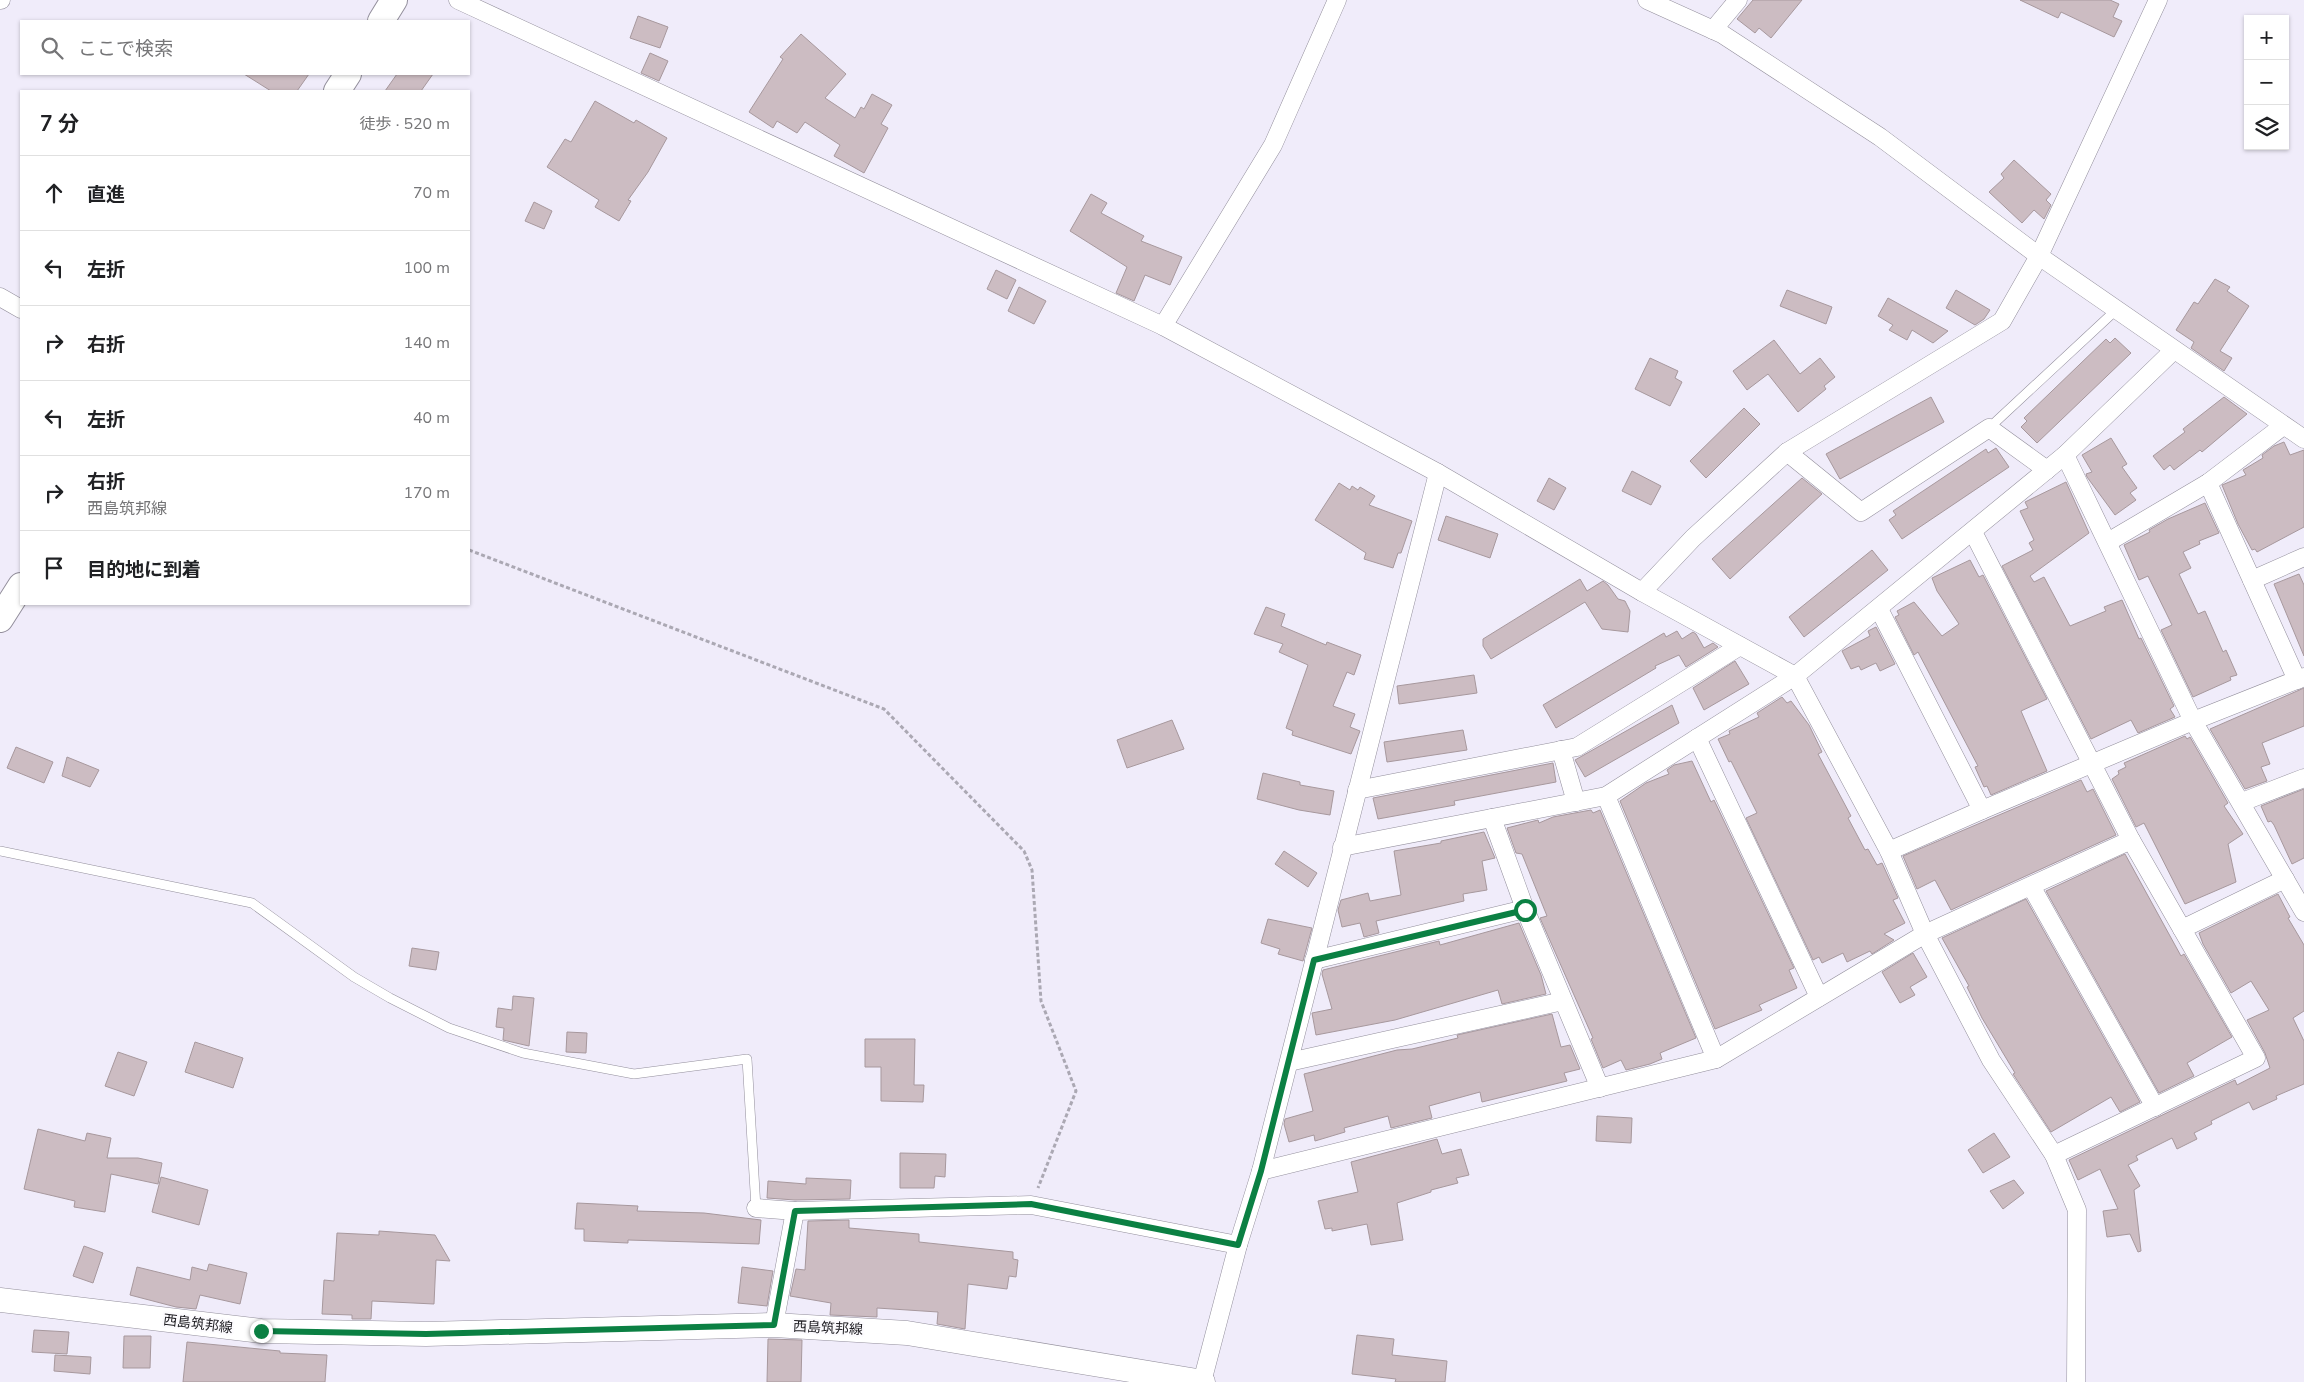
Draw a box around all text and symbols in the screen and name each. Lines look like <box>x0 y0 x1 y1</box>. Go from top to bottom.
map controls <box>2244 15 2289 150</box>
button: + <box>2244 15 2289 60</box>
search box <box>20 20 470 75</box>
icon: search <box>38 34 66 62</box>
text: ここで検索 <box>78 36 173 62</box>
button: − <box>2244 60 2289 105</box>
button: layers <box>2244 105 2289 150</box>
text: 7 分 <box>40 110 79 138</box>
text: 徒歩 · 520 m <box>360 113 450 135</box>
icon: ahead <box>40 179 68 207</box>
text: 直進 <box>87 182 125 208</box>
text: 70 m <box>413 182 450 204</box>
icon: left <box>40 254 68 282</box>
text: 左折 <box>87 257 125 283</box>
text: 100 m <box>403 257 450 279</box>
icon: right <box>40 329 68 357</box>
text: 右折 <box>87 332 125 358</box>
text: 140 m <box>403 332 450 354</box>
icon: left <box>40 404 68 432</box>
text: 左折 <box>87 407 125 433</box>
text: 40 m <box>413 407 450 429</box>
text: 右折 <box>87 469 125 495</box>
icon: right <box>40 479 68 507</box>
text: 170 m <box>403 482 450 504</box>
text: 西島筑邦線 <box>87 498 167 520</box>
icon: arrive <box>40 554 68 582</box>
text: 目的地に到着 <box>87 557 201 583</box>
route start <box>1514 899 1537 922</box>
street label: 西島筑邦線 <box>162 1310 234 1338</box>
street label: 西島筑邦線 <box>793 1317 863 1339</box>
route end <box>250 1320 273 1343</box>

